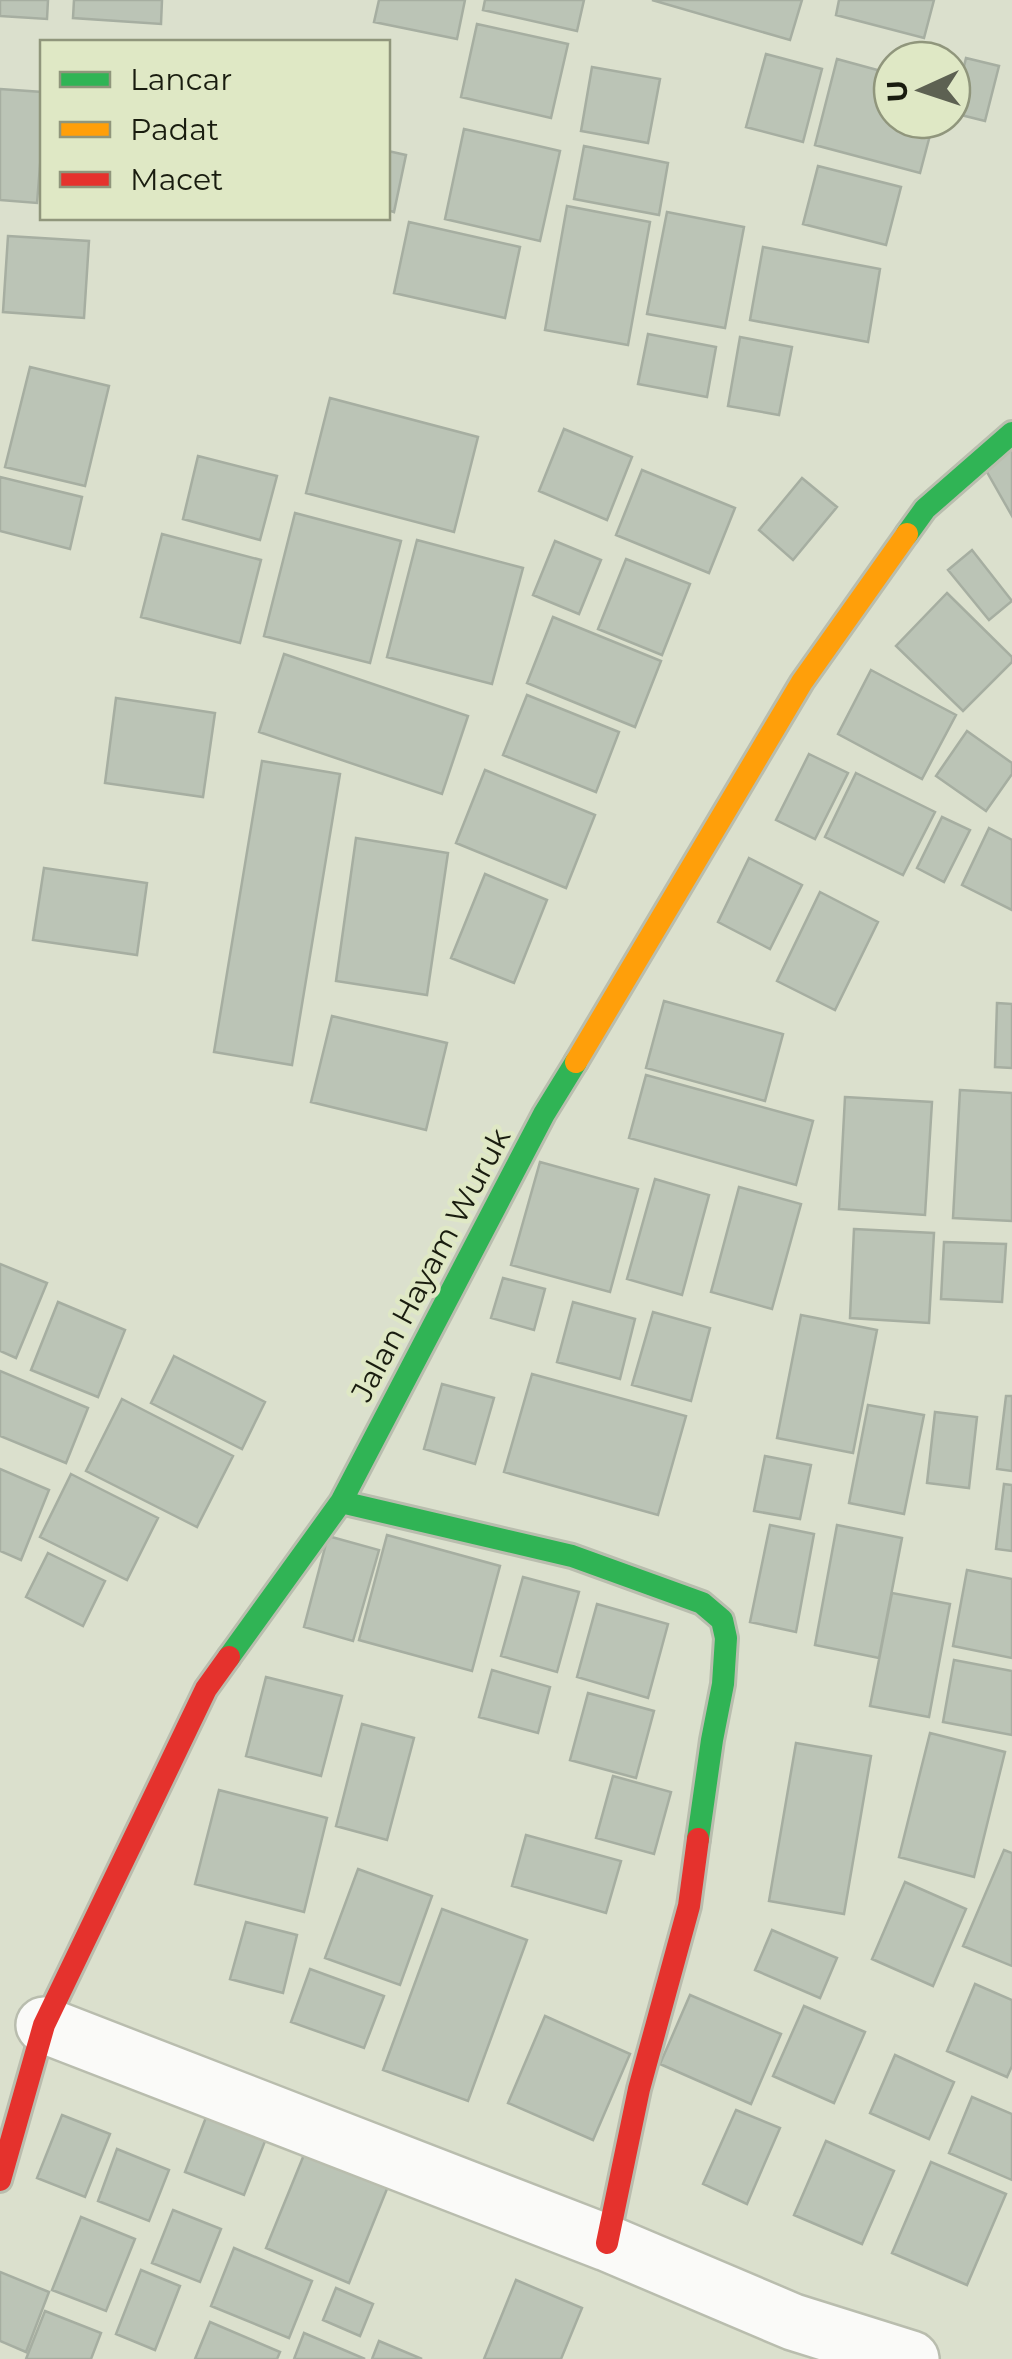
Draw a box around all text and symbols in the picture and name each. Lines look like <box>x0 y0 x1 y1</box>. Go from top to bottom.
legend <box>40 40 390 220</box>
north arrow <box>872 40 972 140</box>
text: Lancar <box>130 61 232 98</box>
text: U <box>879 79 915 103</box>
text: Padat <box>130 111 219 148</box>
text: Macet <box>130 161 223 198</box>
street label: Jalan Hayam Wuruk <box>342 1122 518 1409</box>

